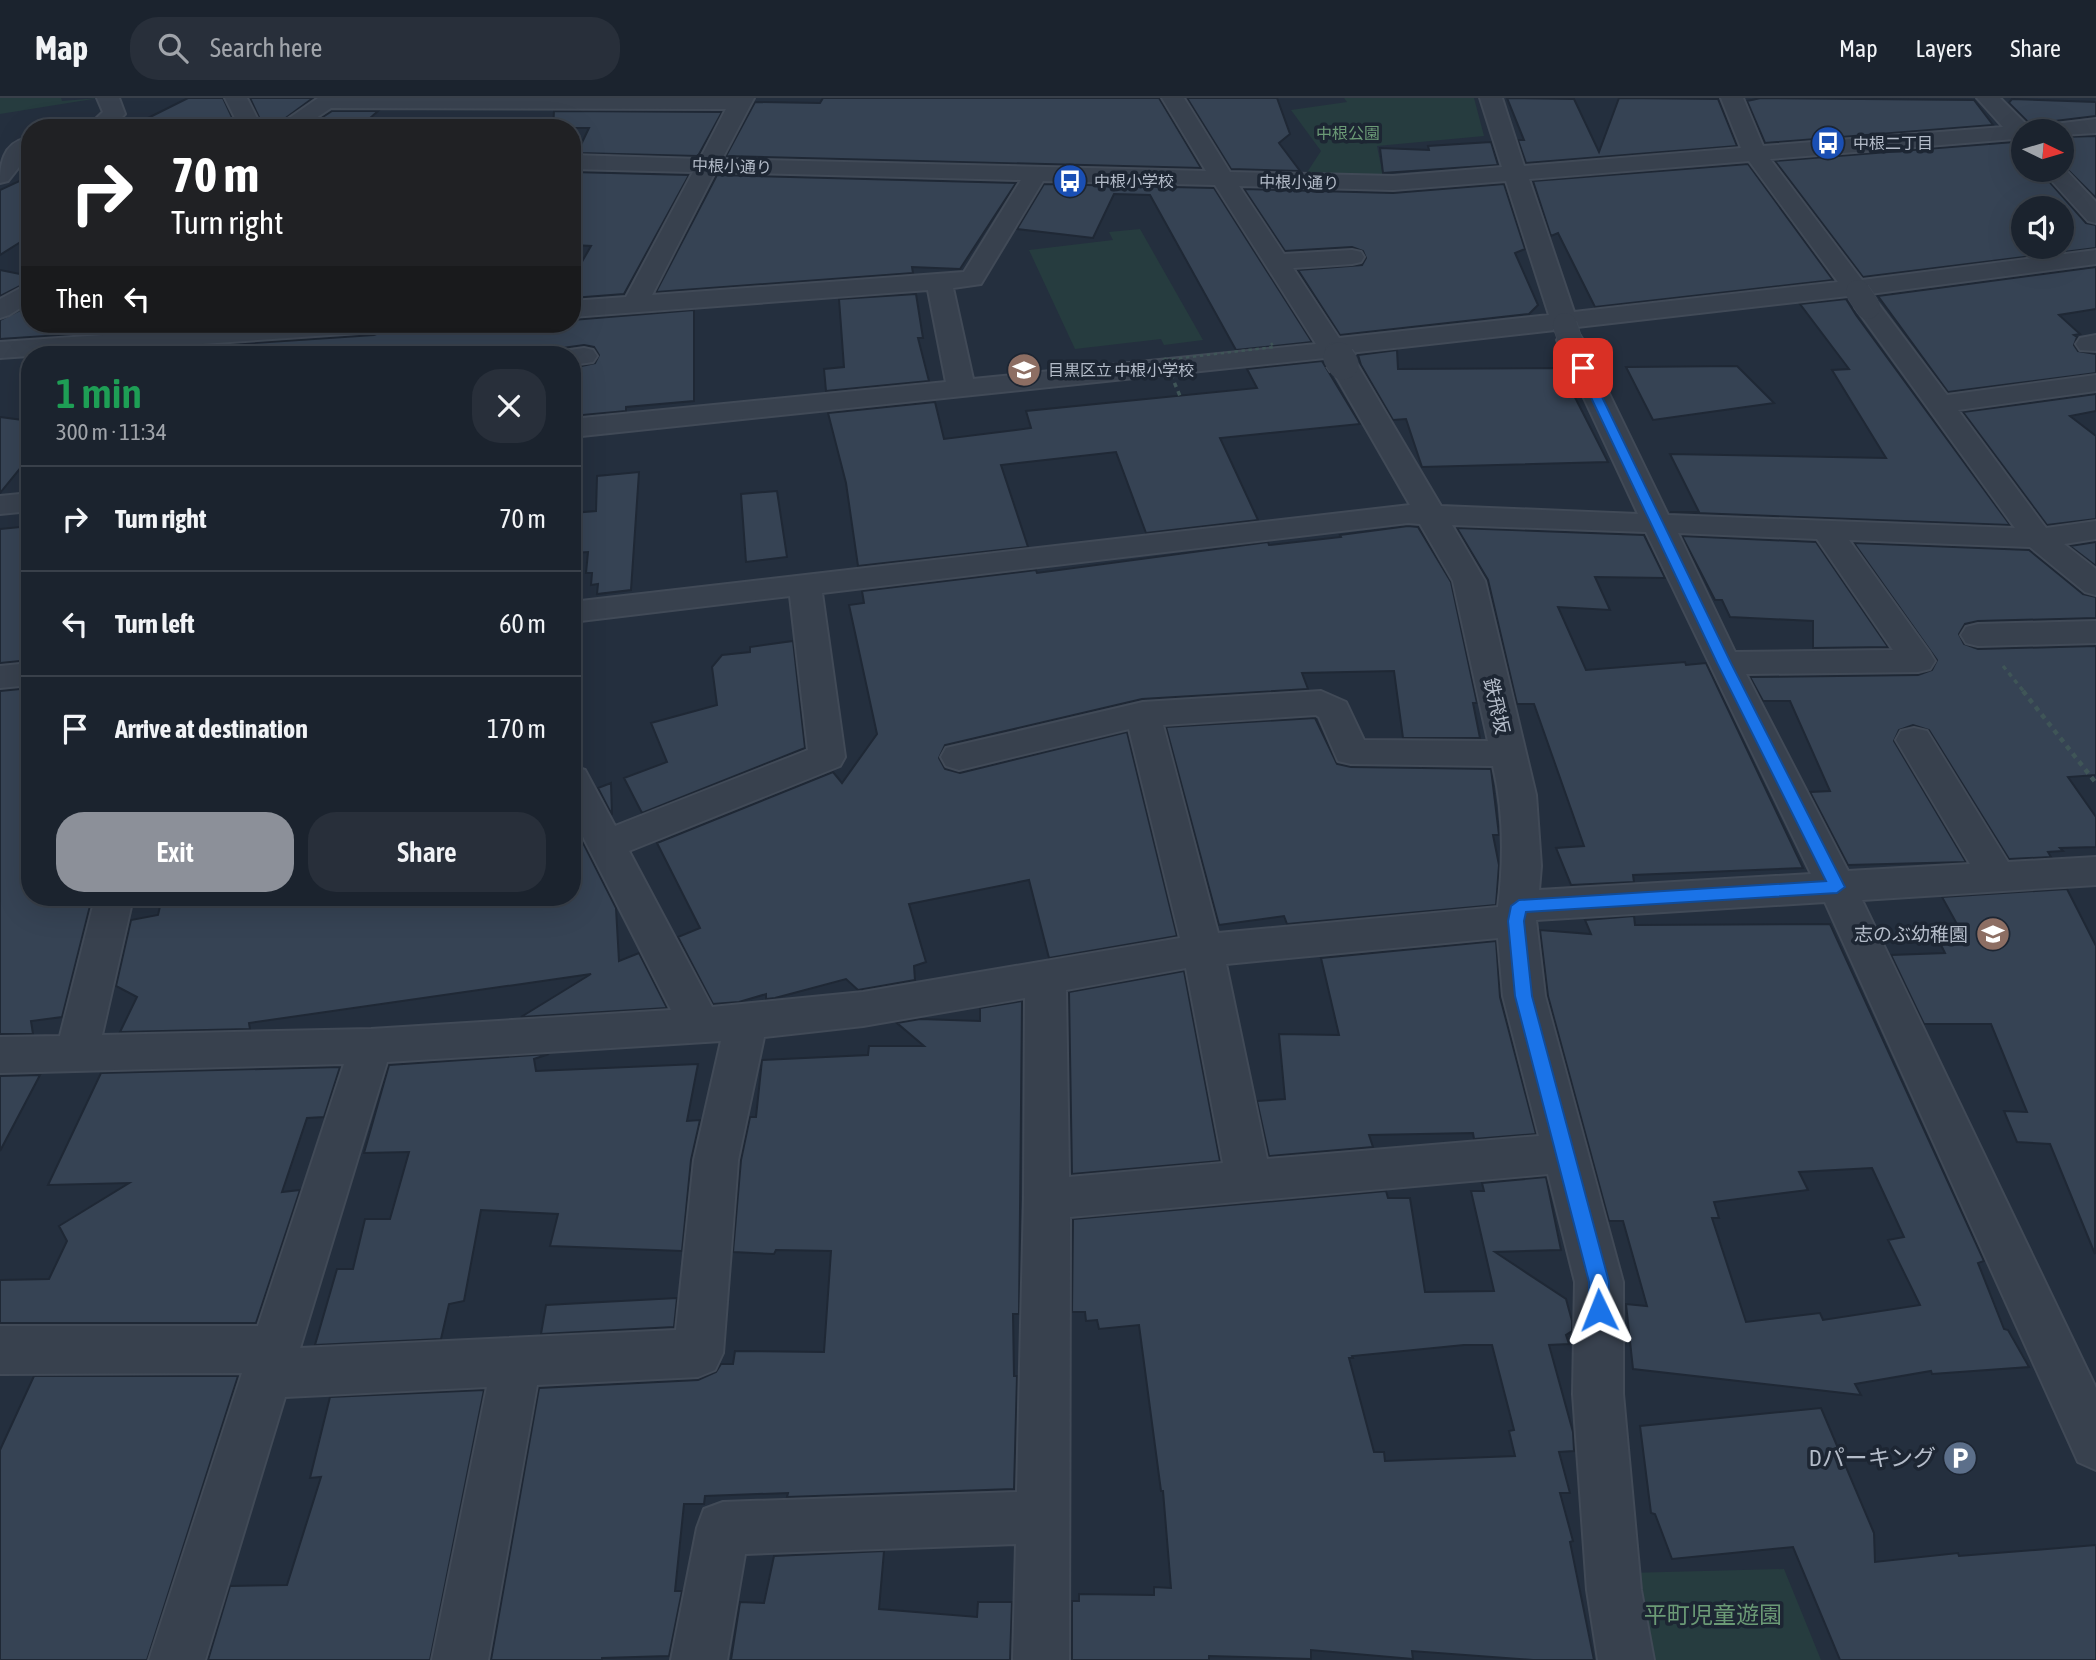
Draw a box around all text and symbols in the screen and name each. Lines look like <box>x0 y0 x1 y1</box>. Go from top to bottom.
search box <box>130 17 620 80</box>
text: Map <box>35 29 88 67</box>
icon: search <box>154 29 192 67</box>
text: Search here <box>210 33 322 63</box>
text: Map <box>1839 35 1878 62</box>
text: Layers <box>1916 35 1972 62</box>
text: Share <box>2010 35 2061 62</box>
north arrow <box>2011 119 2074 182</box>
map controls <box>2011 119 2074 259</box>
park label: 中根公園 <box>1316 124 1380 142</box>
bus stop icon: 中根二丁目 <box>1809 124 1847 162</box>
place label: 中根二丁目 <box>1853 134 1933 152</box>
text: 70 m <box>171 146 259 202</box>
icon: right <box>56 147 147 238</box>
street label: 中根小通り <box>692 156 772 176</box>
bus stop icon: 中根小学校 <box>1051 162 1089 200</box>
place label: 中根小学校 <box>1094 172 1174 190</box>
street label: 中根小通り <box>1259 172 1339 192</box>
button: sound <box>2011 196 2074 259</box>
text: Turn right <box>171 204 284 241</box>
icon: left <box>118 280 156 318</box>
text: Then <box>56 284 104 314</box>
pin <box>1553 338 1613 398</box>
icon: arrive <box>1564 349 1602 387</box>
school or university icon: 目黒区立 中根小学校 <box>1005 351 1043 389</box>
place label: 目黒区立 中根小学校 <box>1048 361 1194 379</box>
text: 1 min <box>56 369 142 417</box>
button: close <box>472 369 546 443</box>
text: 300 m · 11:34 <box>56 419 167 445</box>
icon: right <box>56 500 94 538</box>
text: Turn right <box>115 504 206 534</box>
text: 70 m <box>499 504 546 534</box>
icon: left <box>56 605 94 643</box>
text: Turn left <box>115 609 195 639</box>
text: 60 m <box>499 609 546 639</box>
street label: 鉄飛坂 <box>1480 676 1514 736</box>
icon: arrive <box>56 710 94 748</box>
text: Arrive at destination <box>115 714 308 744</box>
text: 170 m <box>487 714 546 744</box>
button: Exit <box>56 812 294 892</box>
button: Share <box>308 812 546 892</box>
school or university icon: 志のぶ幼稚園 <box>1974 915 2012 953</box>
place label: 志のぶ幼稚園 <box>1854 923 1968 945</box>
position arrow <box>1562 1273 1636 1347</box>
parking icon: Dパーキング <box>1941 1439 1979 1477</box>
place label: Dパーキング <box>1809 1445 1936 1471</box>
park label: 平町児童遊園 <box>1644 1602 1782 1628</box>

